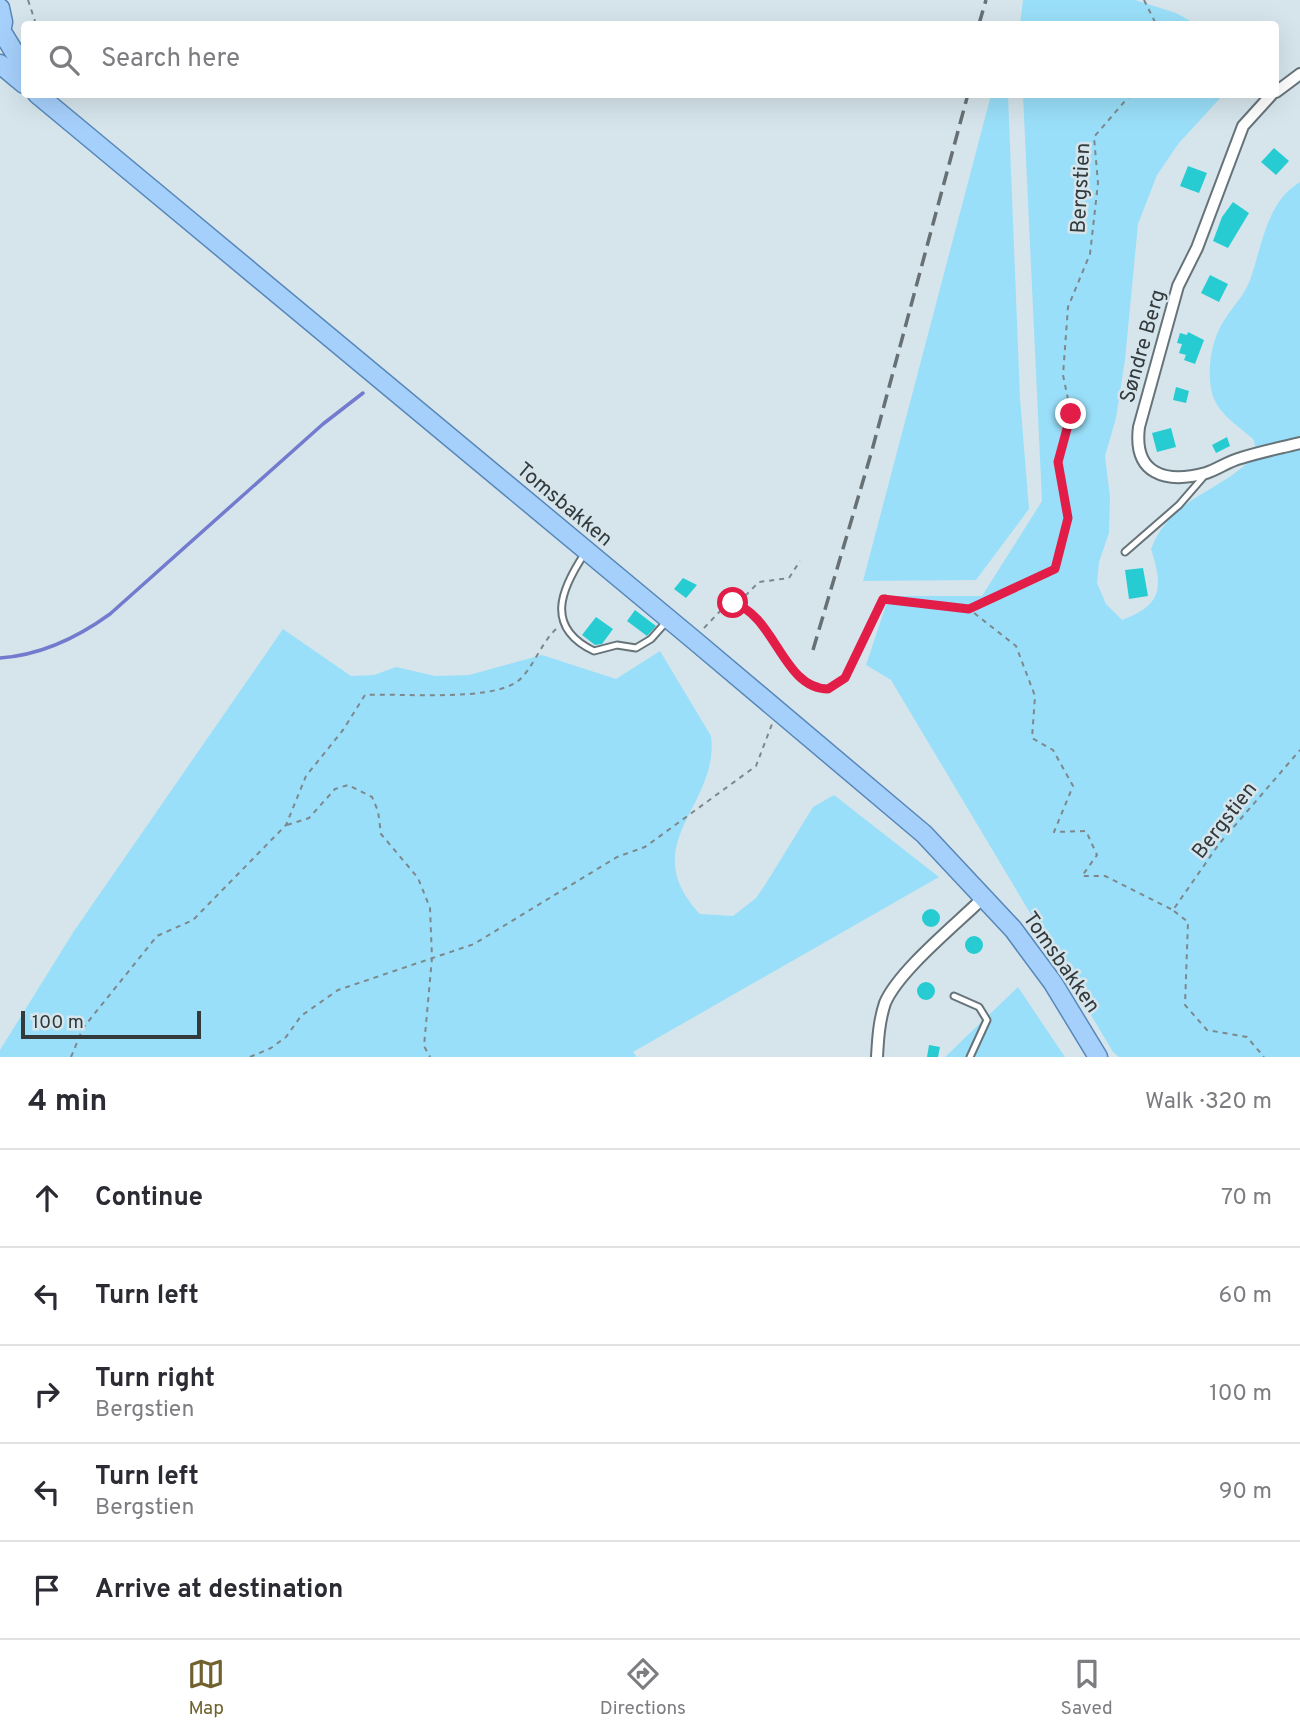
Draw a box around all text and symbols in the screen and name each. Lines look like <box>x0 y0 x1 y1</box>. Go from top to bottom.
search box <box>21 21 1279 98</box>
icon: search <box>45 41 83 79</box>
text: Search here <box>101 43 240 76</box>
street label: Bergstien <box>1066 142 1097 234</box>
street label: Søndre Berg <box>1114 287 1172 406</box>
route end <box>1055 398 1086 429</box>
street label: Tomsbakken <box>510 457 618 553</box>
route start <box>717 587 748 618</box>
street label: Bergstien <box>1187 777 1264 865</box>
street label: Tomsbakken <box>1016 907 1106 1019</box>
scale bar <box>21 1008 201 1040</box>
text: 100 m <box>32 1011 84 1035</box>
text: 4 min <box>28 1084 107 1121</box>
text: Walk · 320 m <box>1145 1088 1272 1117</box>
icon: ahead <box>28 1179 66 1217</box>
text: Continue <box>95 1182 203 1215</box>
text: 70 m <box>1221 1184 1272 1213</box>
icon: left <box>28 1277 66 1315</box>
text: Turn left <box>95 1280 199 1313</box>
text: 60 m <box>1219 1282 1272 1311</box>
text: Turn right <box>95 1363 215 1396</box>
icon: right <box>28 1375 66 1413</box>
text: 100 m <box>1209 1380 1272 1409</box>
text: Bergstien <box>95 1396 194 1425</box>
text: Turn left <box>95 1461 199 1494</box>
icon: left <box>28 1473 66 1511</box>
text: 90 m <box>1219 1478 1272 1507</box>
text: Bergstien <box>95 1494 194 1523</box>
icon: arrive <box>28 1571 66 1609</box>
text: Arrive at destination <box>95 1574 343 1607</box>
tab: Map <box>187 1655 225 1721</box>
tab: Directions <box>600 1655 686 1721</box>
tab: Saved <box>1061 1655 1113 1721</box>

